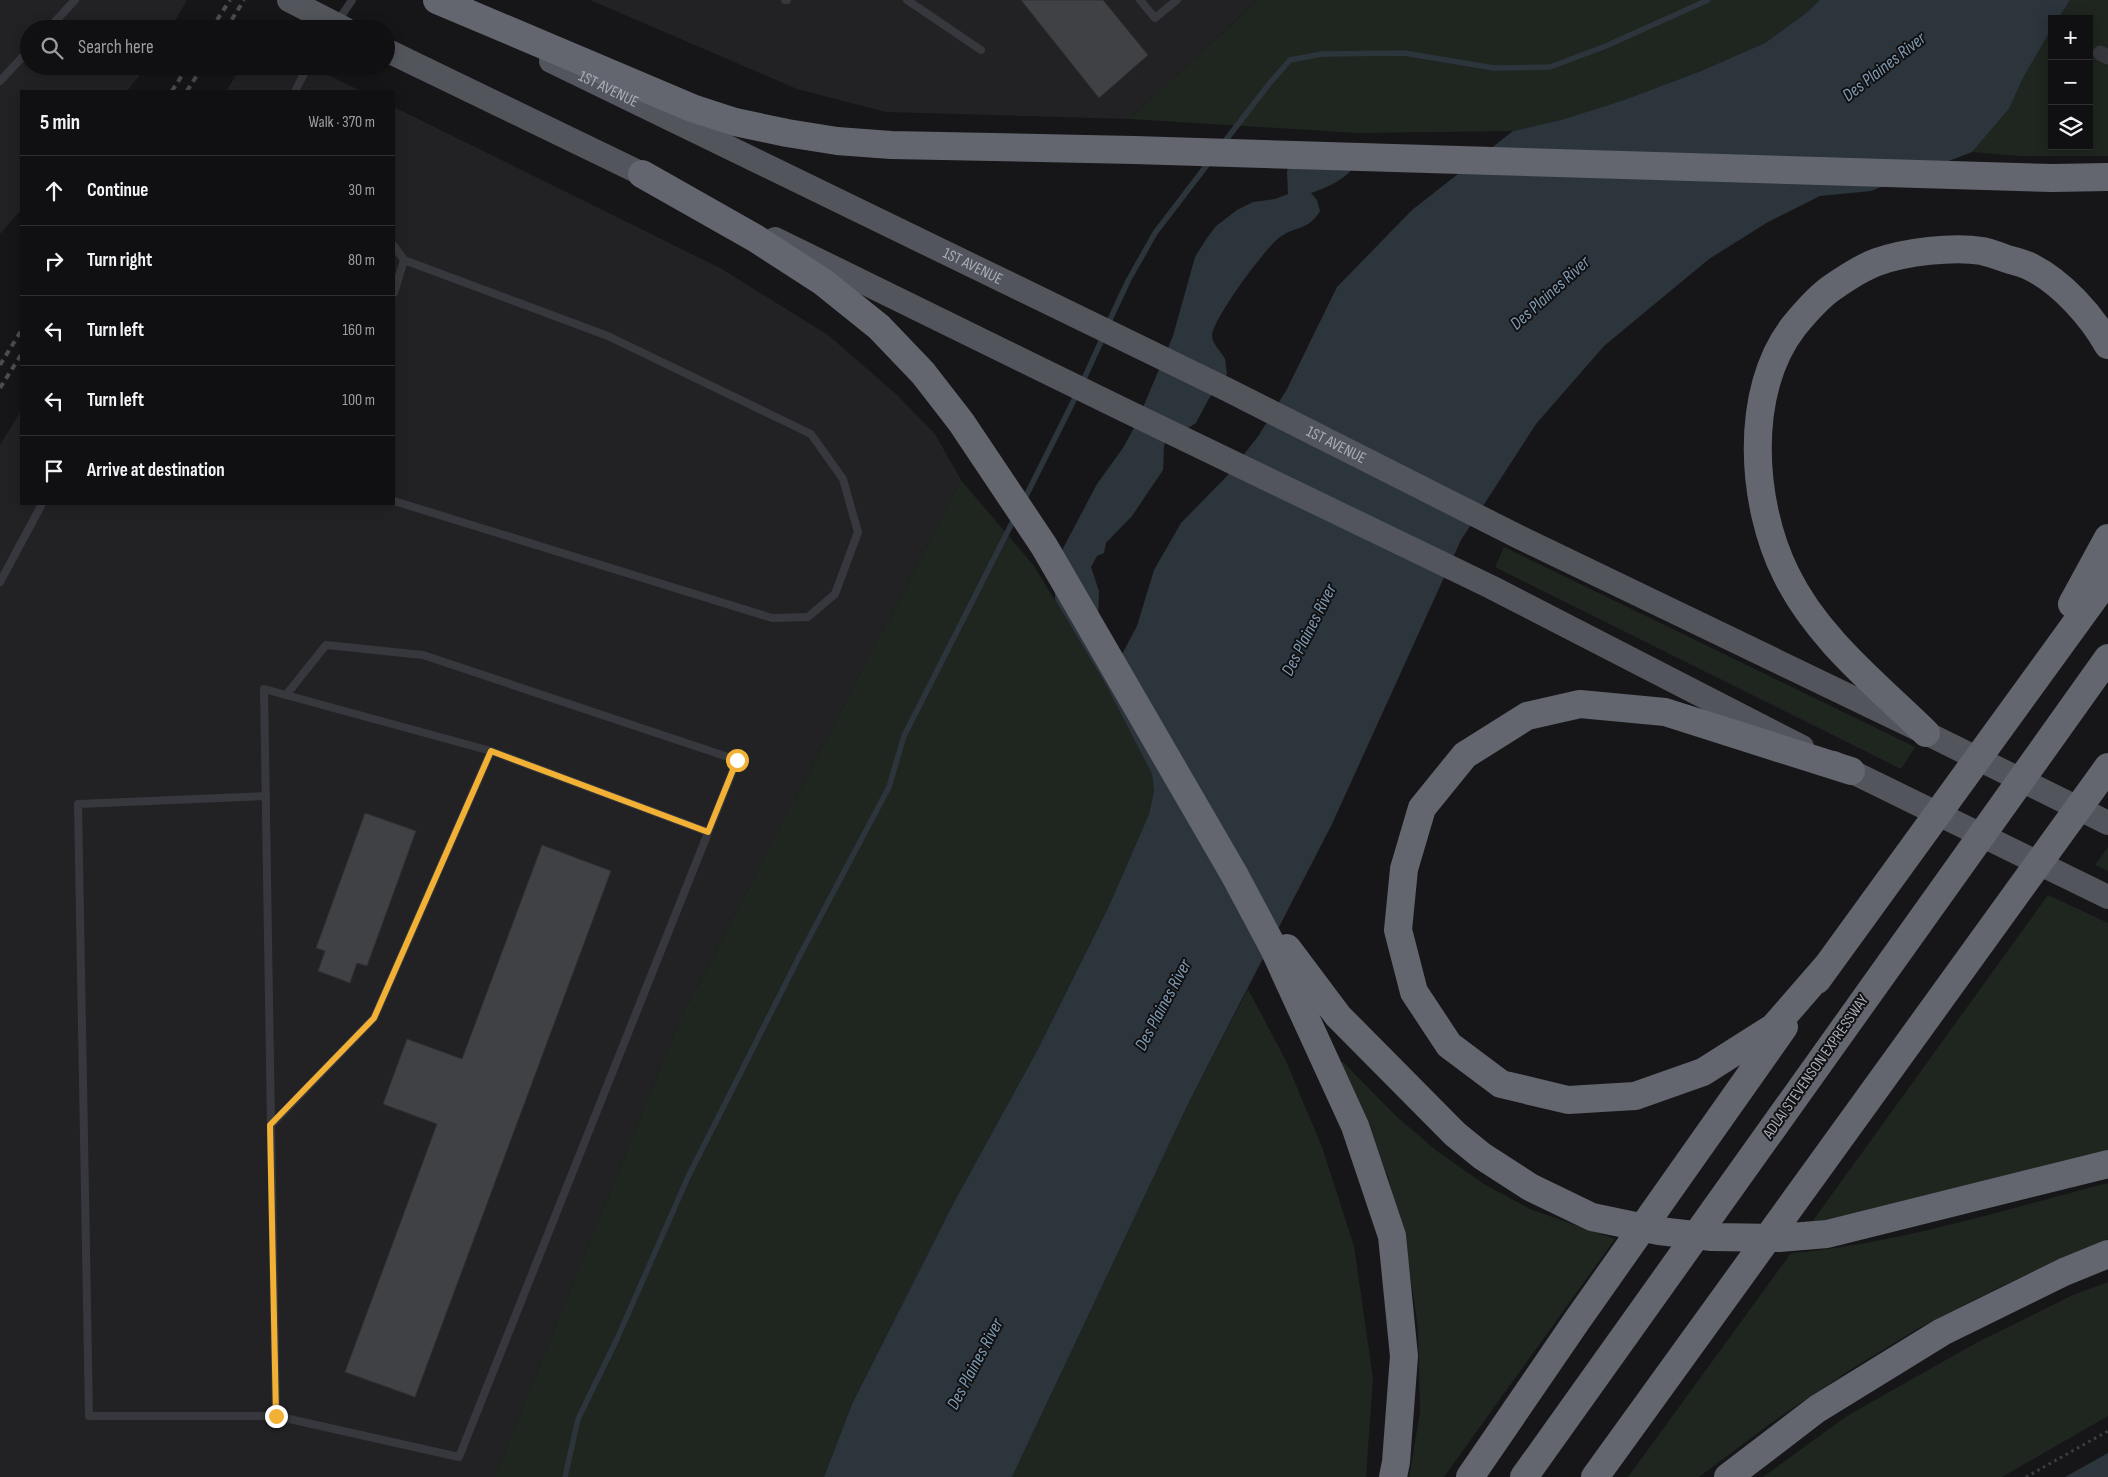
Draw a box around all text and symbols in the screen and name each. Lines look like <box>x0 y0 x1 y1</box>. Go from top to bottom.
map controls <box>2048 15 2093 150</box>
button: + <box>2048 15 2093 60</box>
search box <box>20 20 395 75</box>
water label: Des Plaines River <box>1838 27 1931 106</box>
icon: search <box>38 34 66 62</box>
text: Search here <box>78 36 154 59</box>
button: − <box>2048 60 2093 105</box>
street label: 1ST AVENUE <box>576 66 642 112</box>
button: layers <box>2048 105 2093 150</box>
text: 5 min <box>40 110 80 135</box>
text: Walk · 370 m <box>308 113 375 132</box>
icon: ahead <box>40 177 68 205</box>
text: Continue <box>87 179 148 202</box>
text: 30 m <box>348 181 375 200</box>
street label: 1ST AVENUE <box>940 243 1006 289</box>
icon: right <box>40 247 68 275</box>
text: Turn right <box>87 249 152 272</box>
text: 80 m <box>348 251 375 270</box>
water label: Des Plaines River <box>1506 251 1595 334</box>
icon: left <box>40 317 68 345</box>
text: Turn left <box>87 319 144 342</box>
text: 160 m <box>342 321 375 340</box>
icon: left <box>40 387 68 415</box>
text: Turn left <box>87 389 144 412</box>
text: 100 m <box>342 391 375 410</box>
street label: 1ST AVENUE <box>1303 422 1369 468</box>
icon: arrive <box>40 457 68 485</box>
text: Arrive at destination <box>87 459 225 482</box>
water label: Des Plaines River <box>1277 580 1341 679</box>
route start <box>726 749 749 772</box>
water label: Des Plaines River <box>1130 955 1196 1054</box>
street label: ADLAI STEVENSON EXPRESSWAY <box>1759 991 1873 1143</box>
water label: Des Plaines River <box>942 1314 1008 1413</box>
route end <box>265 1405 288 1428</box>

